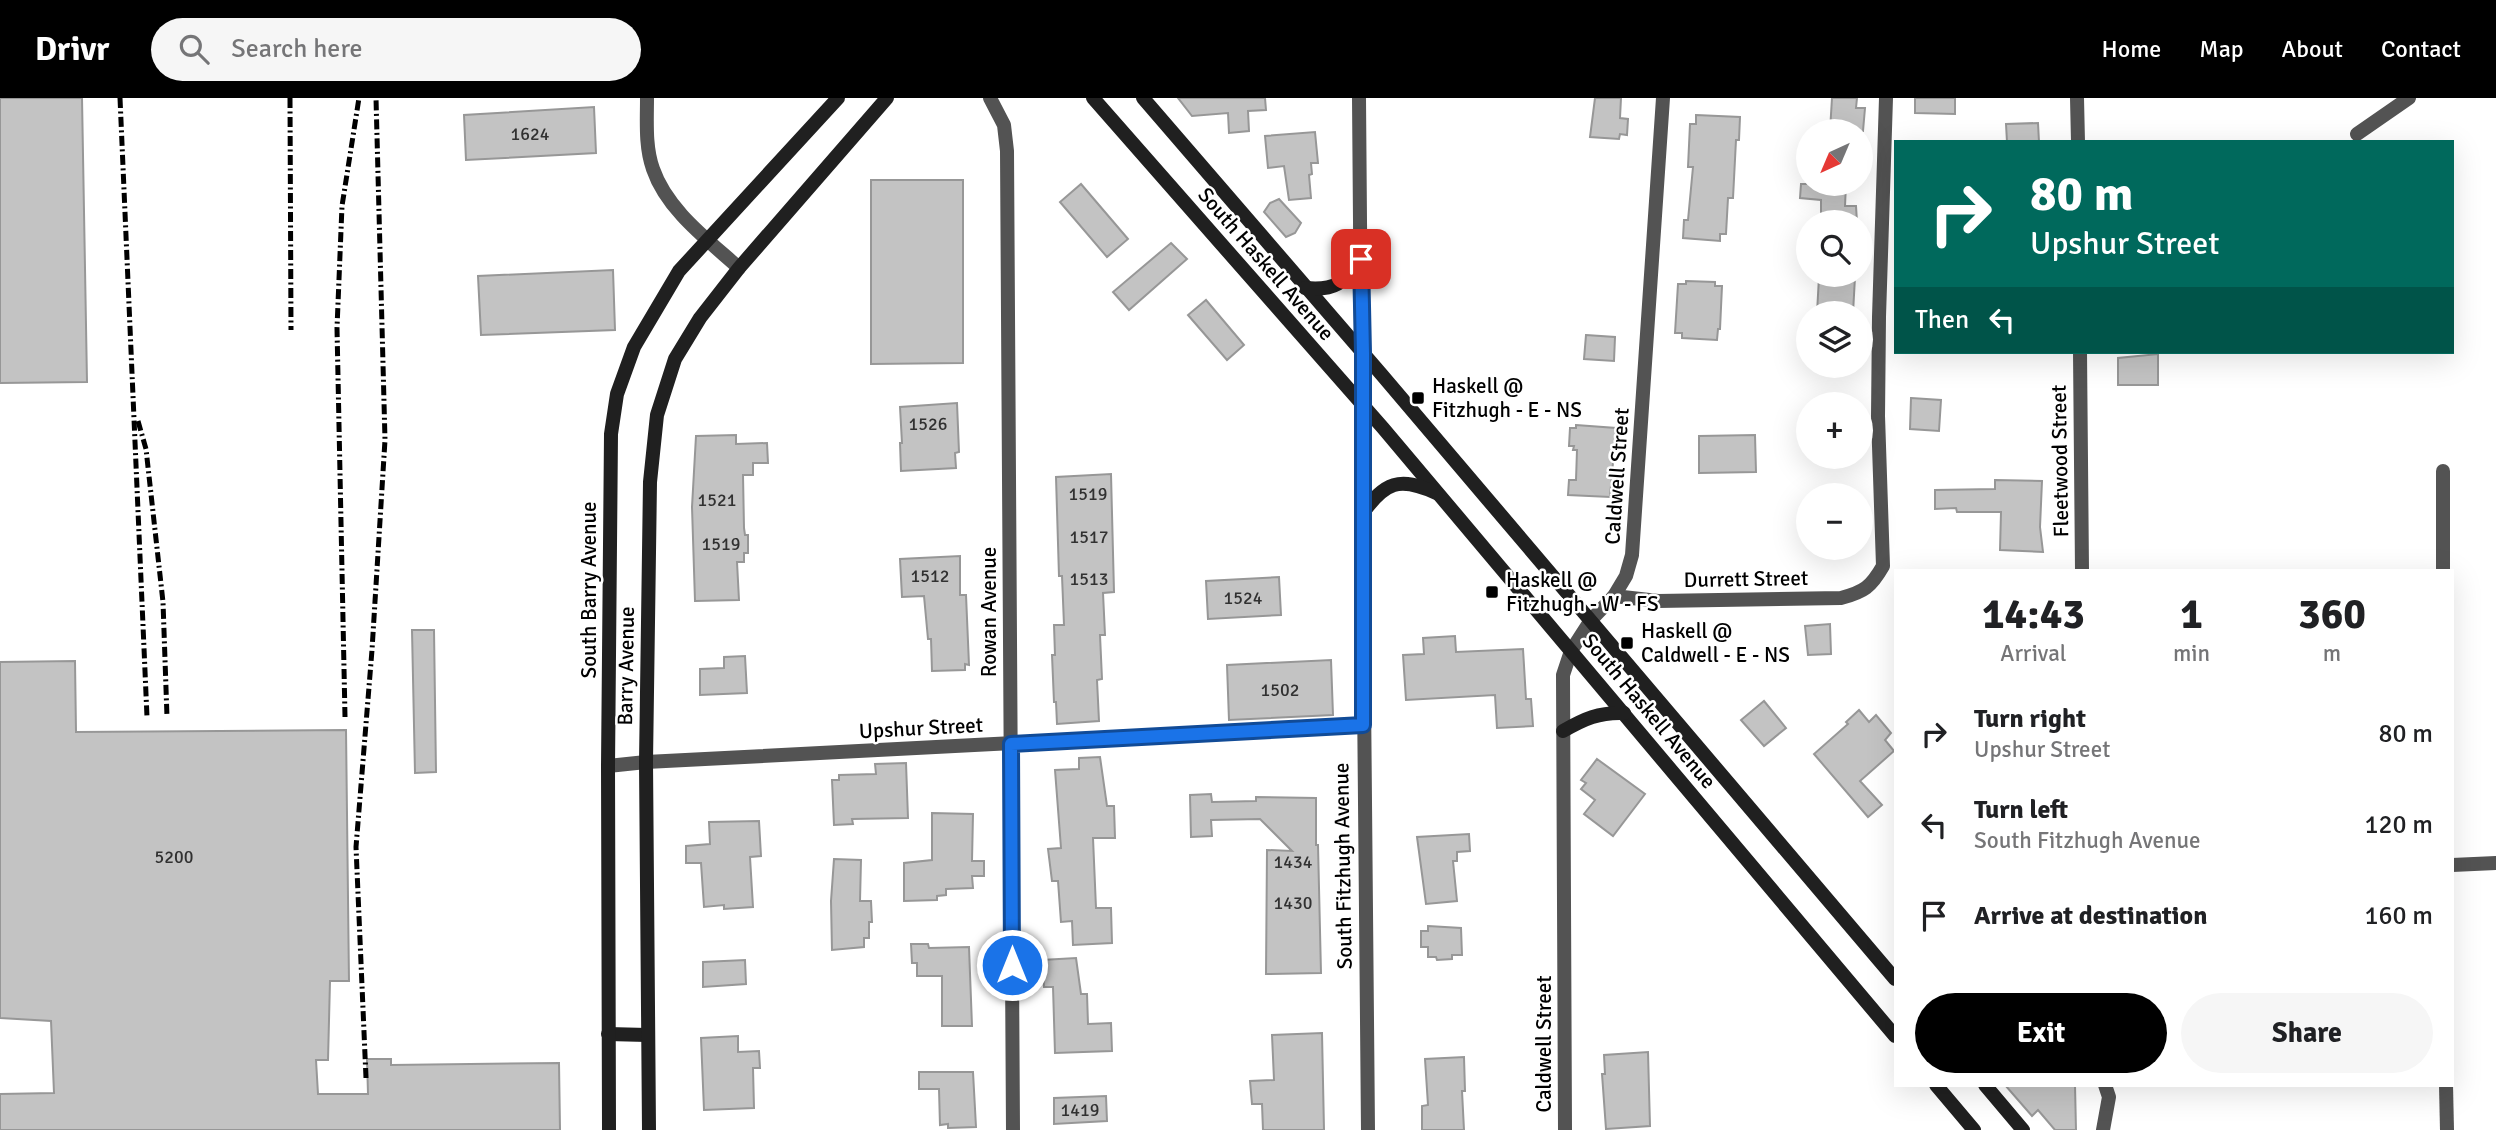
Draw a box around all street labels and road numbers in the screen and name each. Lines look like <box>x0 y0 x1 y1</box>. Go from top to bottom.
street label: South Haskell Avenue <box>1192 182 1340 346</box>
street label: Fleetwood Street <box>2046 384 2074 538</box>
street label: Caldwell Street <box>1599 407 1635 545</box>
street label: South Barry Avenue <box>576 502 602 678</box>
street label: Rowan Avenue <box>976 547 1002 677</box>
street label: Durrett Street <box>1683 565 1809 593</box>
street label: Barry Avenue <box>612 606 640 726</box>
street label: South Haskell Avenue <box>1577 628 1721 794</box>
street label: Upshur Street <box>858 712 984 744</box>
street label: South Fitzhugh Avenue <box>1328 762 1358 970</box>
street label: Caldwell Street <box>1531 975 1557 1113</box>

